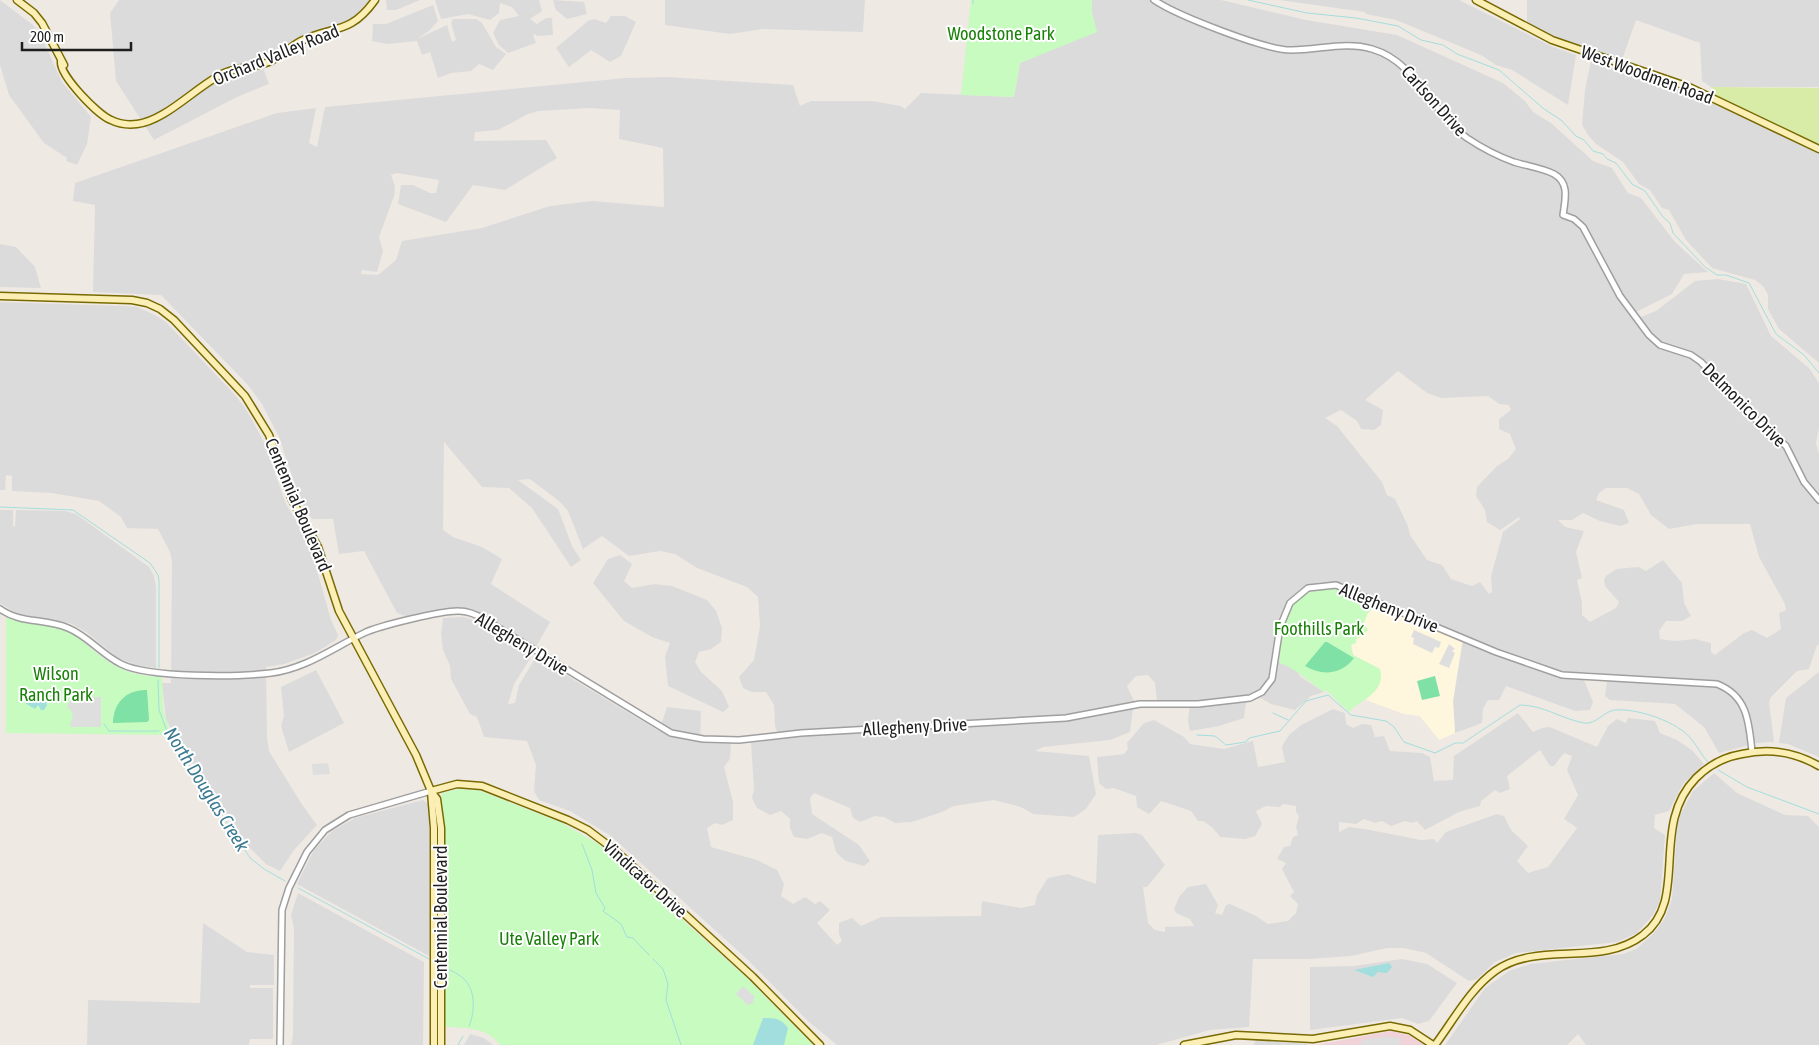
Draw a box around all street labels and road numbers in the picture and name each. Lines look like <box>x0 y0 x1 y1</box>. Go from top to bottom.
street label: Orchard Valley Road <box>210 20 342 89</box>
street label: West Woodmen Road <box>1578 41 1716 108</box>
street label: Carlson Drive <box>1397 61 1471 140</box>
street label: Delmonico Drive <box>1698 358 1791 451</box>
street label: Centennial Boulevard <box>261 435 336 575</box>
street label: Allegheny Drive <box>1337 578 1442 637</box>
street label: Allegheny Drive <box>472 608 572 679</box>
street label: Allegheny Drive <box>862 713 968 740</box>
street label: Vindicator Drive <box>599 836 692 922</box>
street label: Centennial Boulevard <box>430 845 451 989</box>

